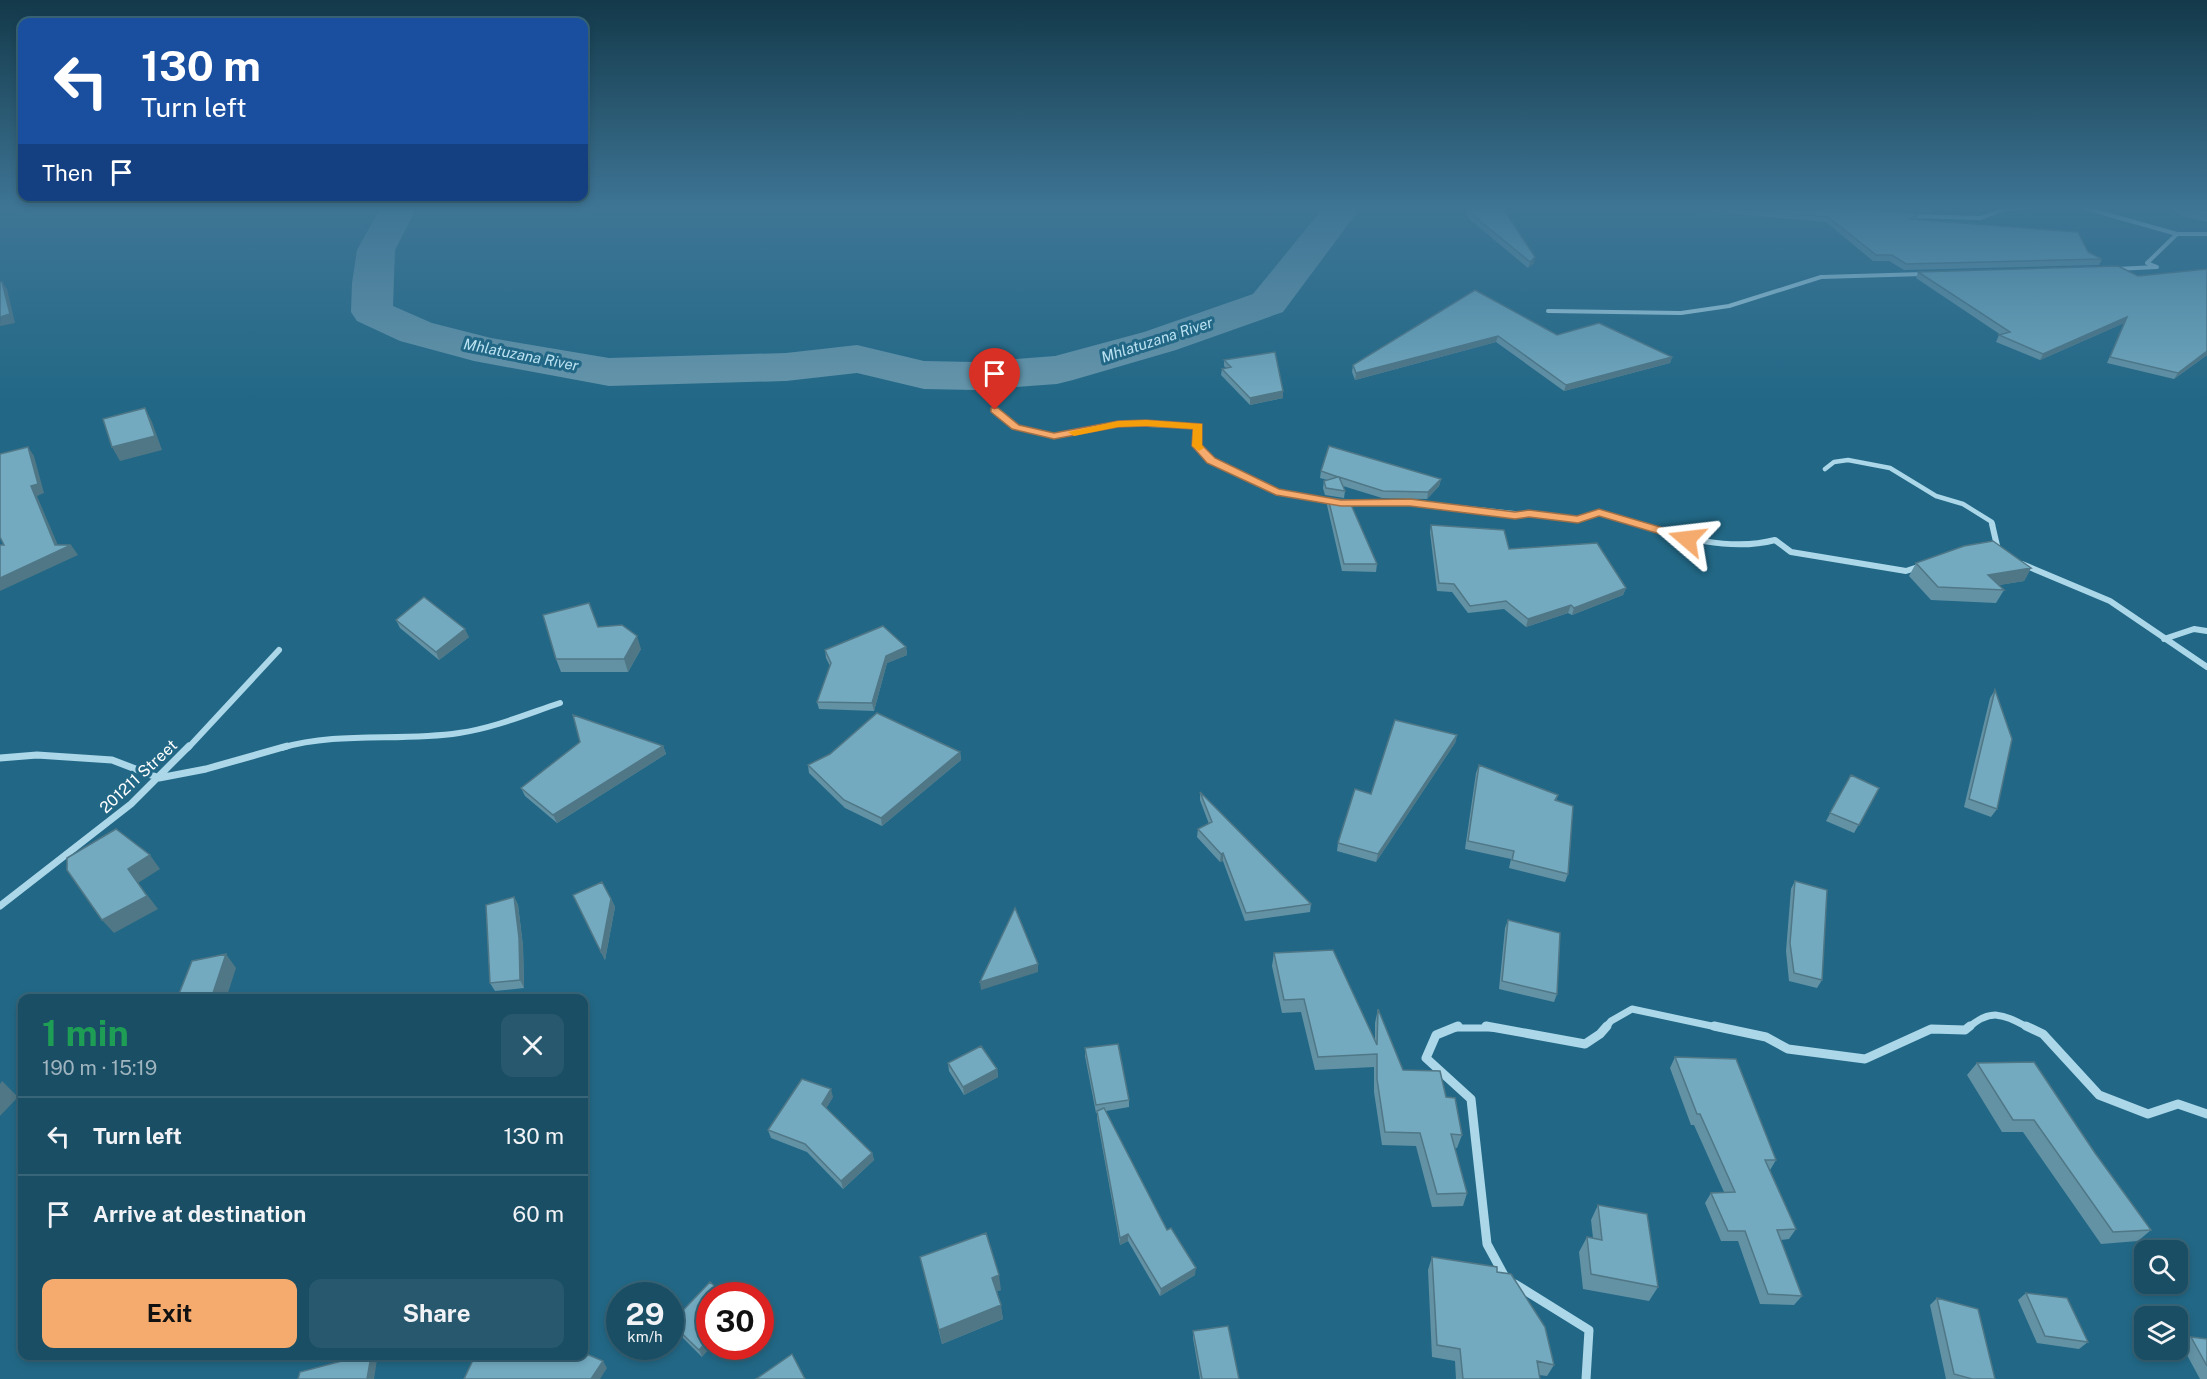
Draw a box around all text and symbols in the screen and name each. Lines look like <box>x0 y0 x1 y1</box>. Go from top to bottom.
text: 130 m <box>141 41 261 90</box>
icon: left <box>42 42 120 120</box>
text: Turn left <box>141 91 247 123</box>
icon: arrive <box>105 156 138 189</box>
text: Then <box>42 160 93 186</box>
water label: Mhlatuzana River <box>1099 313 1215 366</box>
water label: Mhlatuzana River <box>462 335 580 374</box>
pin <box>969 348 1020 410</box>
icon: arrive <box>978 357 1011 390</box>
position arrow <box>1655 507 1719 571</box>
street label: 201211 Street <box>96 736 181 817</box>
text: 1 min <box>42 1012 129 1054</box>
button: close <box>501 1014 564 1077</box>
text: 190 m · 15:19 <box>42 1056 157 1080</box>
icon: left <box>42 1120 75 1153</box>
text: Turn left <box>93 1123 182 1149</box>
text: 130 m <box>503 1123 564 1149</box>
icon: arrive <box>42 1198 75 1231</box>
text: Arrive at destination <box>93 1201 306 1227</box>
text: 60 m <box>513 1201 564 1227</box>
map controls <box>2134 1240 2188 1360</box>
button: search <box>2134 1240 2188 1294</box>
button: Exit <box>42 1279 297 1348</box>
button: Share <box>309 1279 564 1348</box>
speed limit sign: 30 <box>696 1282 774 1360</box>
text: 29 <box>626 1296 664 1332</box>
button: layers <box>2134 1306 2188 1360</box>
text: km/h <box>627 1328 663 1345</box>

